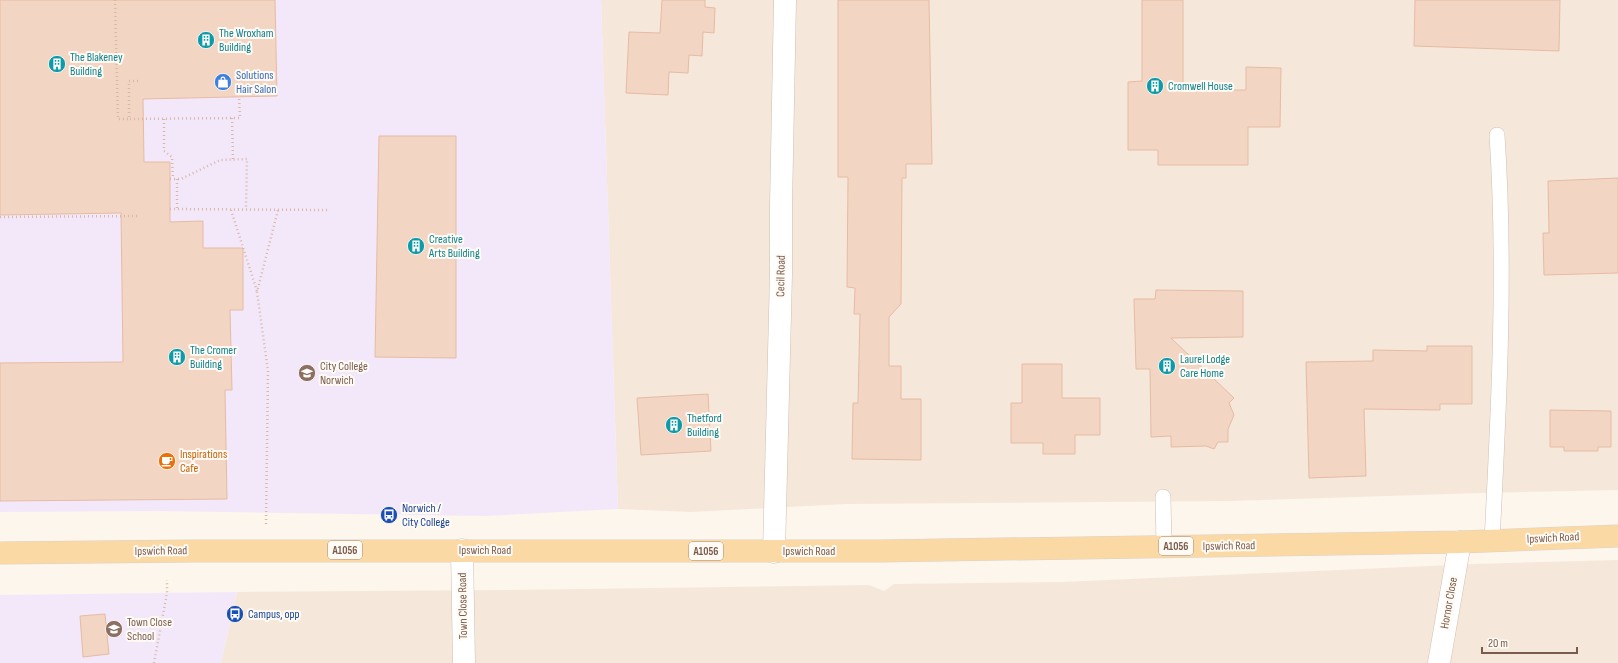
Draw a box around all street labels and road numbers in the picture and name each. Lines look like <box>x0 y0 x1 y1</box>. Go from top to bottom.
street label: Cecil Road <box>773 255 789 297</box>
street label: Ipswich Road <box>1526 529 1580 547</box>
road number: A1056 <box>1159 537 1193 555</box>
street label: Ipswich Road <box>1203 538 1255 554</box>
road number: A1056 <box>328 541 362 559</box>
road number: A1056 <box>689 542 723 560</box>
street label: Ipswich Road <box>135 543 187 559</box>
street label: Ipswich Road <box>459 543 511 558</box>
street label: Ipswich Road <box>783 544 835 559</box>
street label: Town Close Road <box>455 572 471 640</box>
street label: Hornor Close <box>1437 576 1461 630</box>

